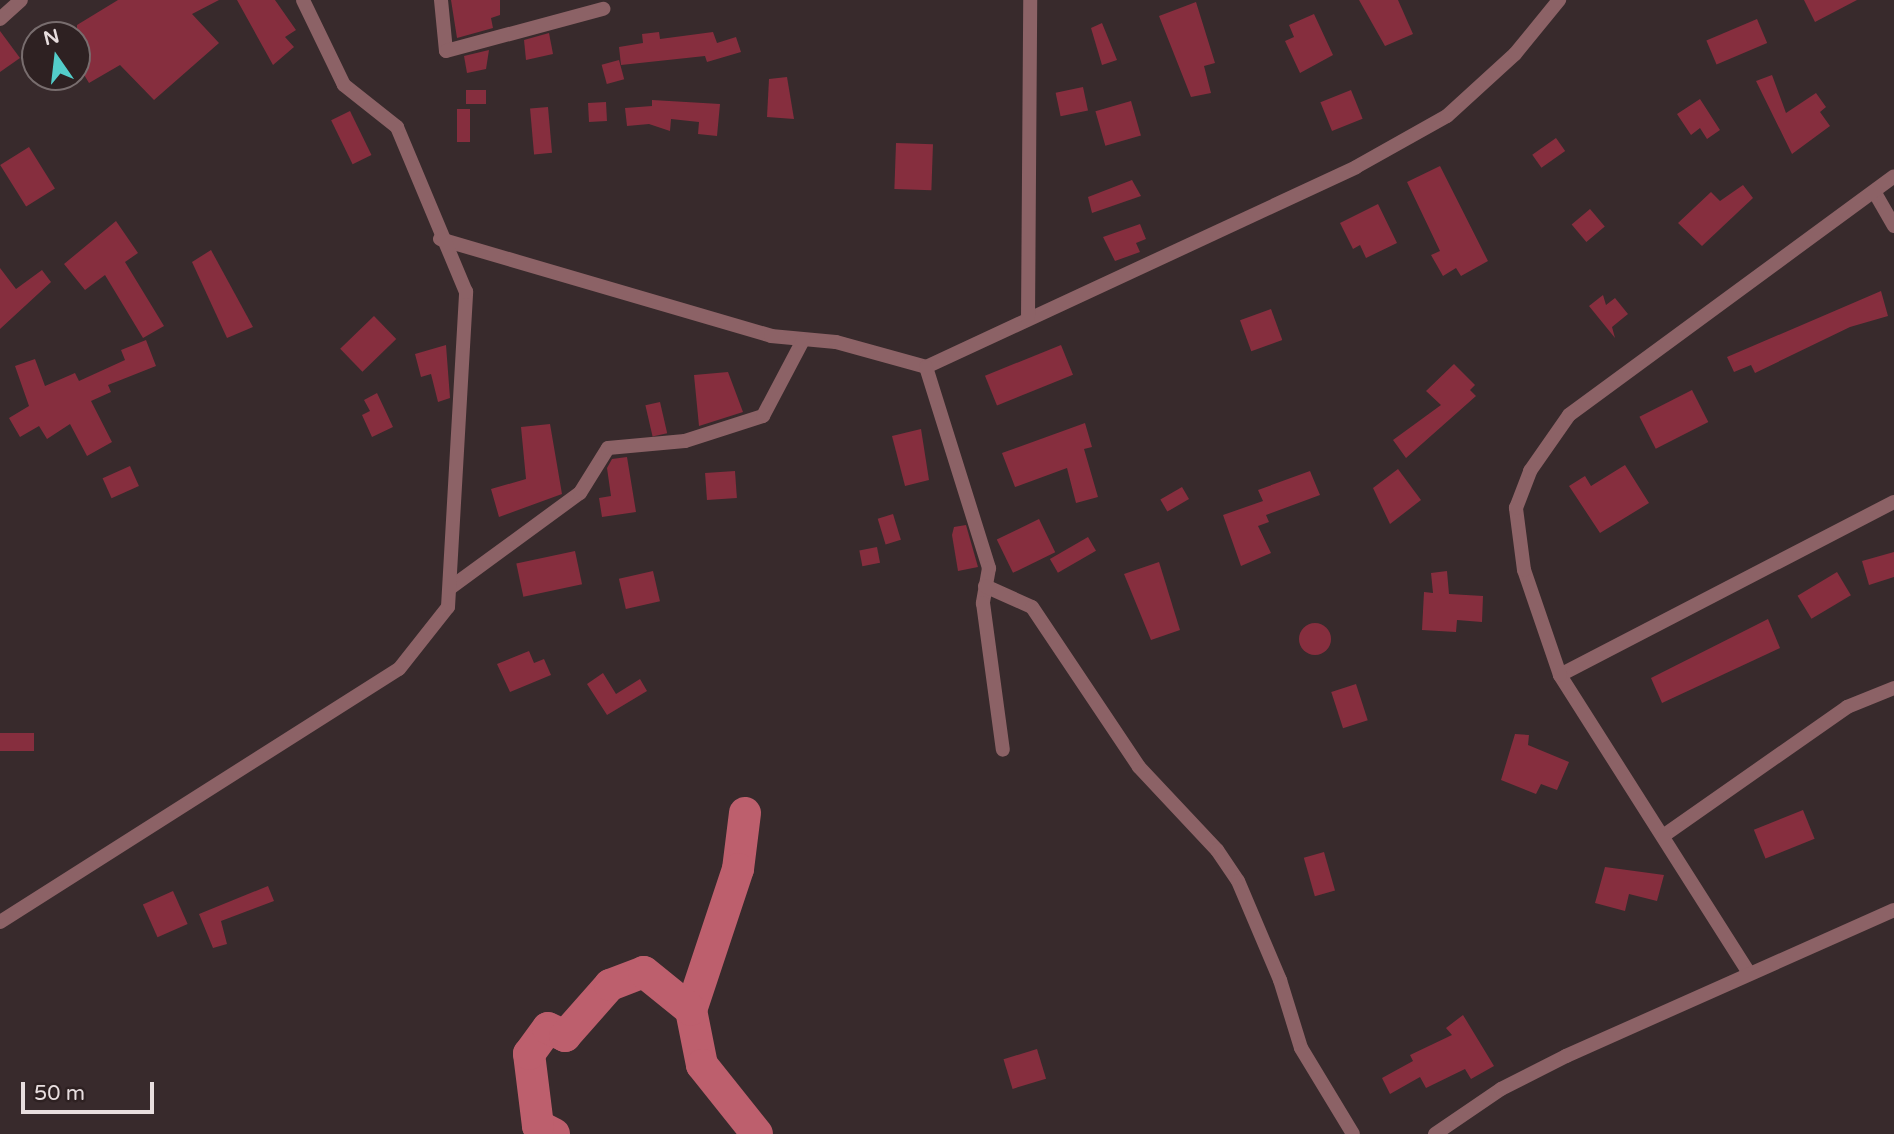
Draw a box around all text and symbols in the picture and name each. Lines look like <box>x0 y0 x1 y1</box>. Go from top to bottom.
north arrow <box>21 21 91 91</box>
text: N <box>41 25 61 50</box>
scale bar <box>24 1068 158 1112</box>
text: 50 m <box>34 1081 85 1106</box>

